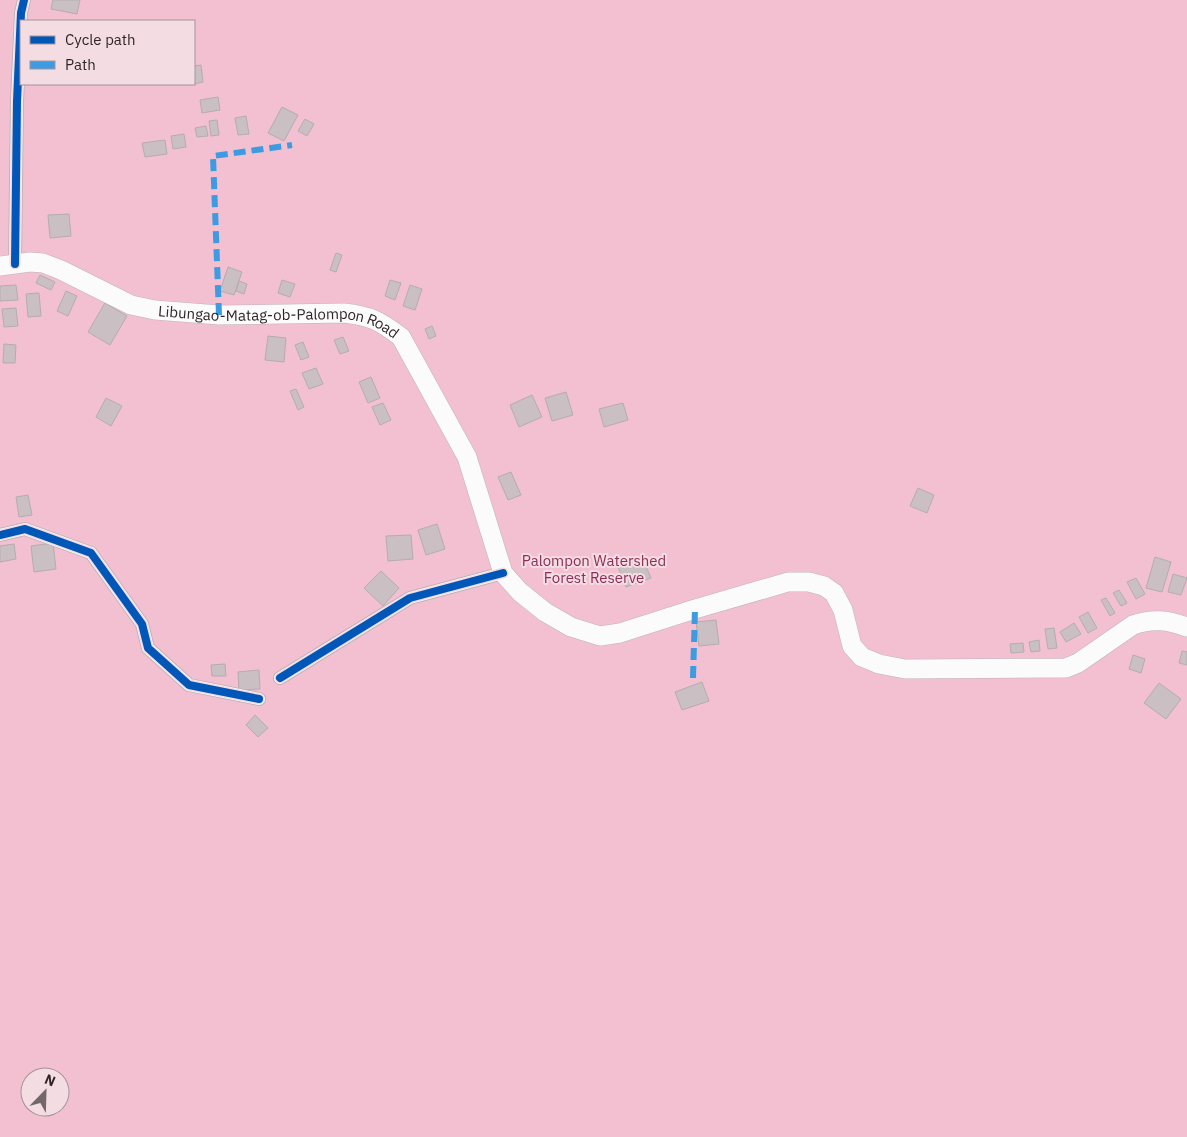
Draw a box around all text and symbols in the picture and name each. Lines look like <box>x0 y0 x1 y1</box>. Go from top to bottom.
legend <box>20 20 195 85</box>
text: Cycle path <box>65 30 136 49</box>
text: Path <box>65 55 96 74</box>
street label: Libungao-Matag-ob-Palompon Road <box>158 301 403 342</box>
park label: Palompon Watershed Forest Reserve <box>522 551 666 587</box>
north arrow <box>20 1067 70 1117</box>
text: N <box>42 1070 58 1090</box>

